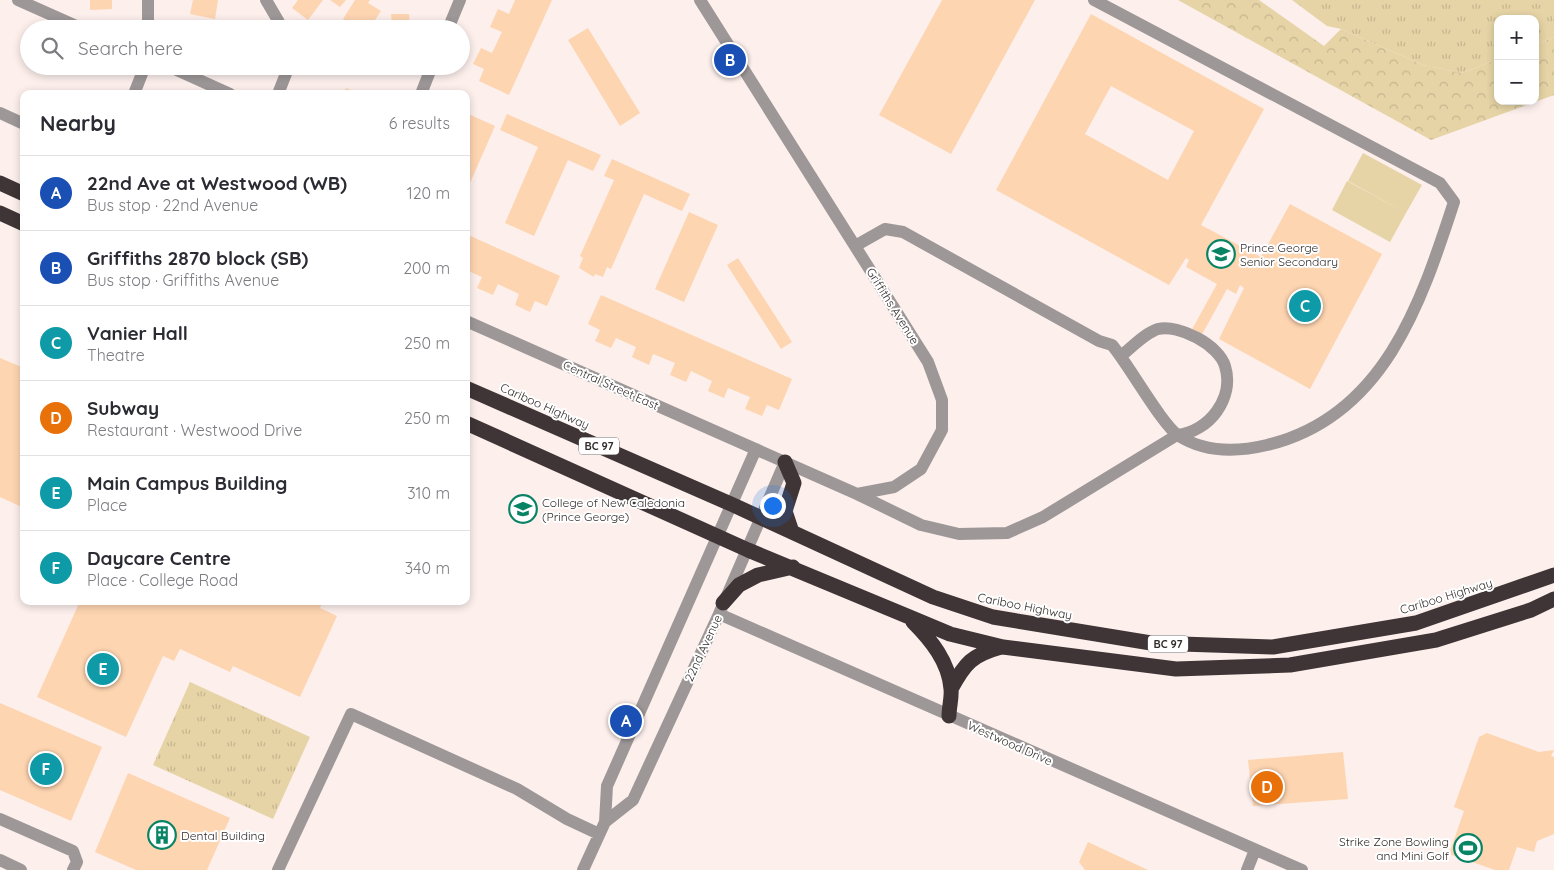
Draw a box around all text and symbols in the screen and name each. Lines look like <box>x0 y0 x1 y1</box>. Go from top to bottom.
map controls <box>1494 15 1539 105</box>
button: + <box>1494 15 1539 60</box>
search box <box>20 20 470 75</box>
icon: search <box>38 34 66 62</box>
text: Search here <box>78 36 183 60</box>
pin: B <box>714 41 746 79</box>
button: − <box>1494 60 1539 105</box>
text: Nearby <box>40 110 116 136</box>
text: 6 results <box>389 113 450 133</box>
text: 22nd Ave at Westwood (WB) <box>87 171 347 195</box>
text: A <box>51 183 61 203</box>
text: 120 m <box>407 183 450 203</box>
text: Bus stop · 22nd Avenue <box>87 195 258 215</box>
school or university icon: Prince George Senior Secondary <box>1206 239 1236 269</box>
place label: Prince George Senior Secondary <box>1240 240 1338 269</box>
text: Griffiths 2870 block (SB) <box>87 246 308 270</box>
text: B <box>51 258 61 278</box>
text: 200 m <box>403 258 450 278</box>
street label: Griffiths Avenue <box>863 265 923 347</box>
text: Bus stop · Griffiths Avenue <box>87 270 279 290</box>
pin: C <box>1289 287 1321 325</box>
text: Vanier Hall <box>87 321 188 345</box>
text: C <box>51 333 61 353</box>
text: 250 m <box>404 333 450 353</box>
text: Theatre <box>87 345 145 365</box>
street label: Central Street East <box>561 357 661 413</box>
street label: Cariboo Highway <box>498 380 592 432</box>
text: Subway <box>87 396 159 420</box>
text: D <box>50 408 62 428</box>
text: 250 m <box>404 408 450 428</box>
text: Restaurant · Westwood Drive <box>87 420 302 440</box>
road number: BC 97 <box>579 438 619 454</box>
text: Main Campus Building <box>87 471 287 495</box>
text: E <box>51 483 61 503</box>
text: 310 m <box>407 483 450 503</box>
your location <box>760 493 786 519</box>
school or university icon: College of New Caledonia (Prince George) <box>508 494 538 524</box>
text: Place <box>87 495 127 515</box>
place label: College of New Caledonia (Prince George) <box>542 495 685 524</box>
text: Daycare Centre <box>87 546 231 570</box>
text: F <box>52 558 61 578</box>
text: 340 m <box>405 558 450 578</box>
text: Place · College Road <box>87 570 238 590</box>
street label: Cariboo Highway <box>1398 575 1494 617</box>
street label: Cariboo Highway <box>976 589 1074 623</box>
street label: 22nd Avenue <box>681 612 725 684</box>
road number: BC 97 <box>1148 636 1188 652</box>
pin: E <box>87 650 119 688</box>
pin: A <box>610 702 642 740</box>
street label: Westwood Drive <box>965 718 1055 769</box>
pin: F <box>30 750 62 788</box>
pin: D <box>1251 768 1283 806</box>
building icon: Dental Building <box>147 820 177 850</box>
place label: Dental Building <box>181 828 265 843</box>
sports icon: Strike Zone Bowling and Mini Golf <box>1453 833 1483 863</box>
place label: Strike Zone Bowling and Mini Golf <box>1339 834 1450 863</box>

